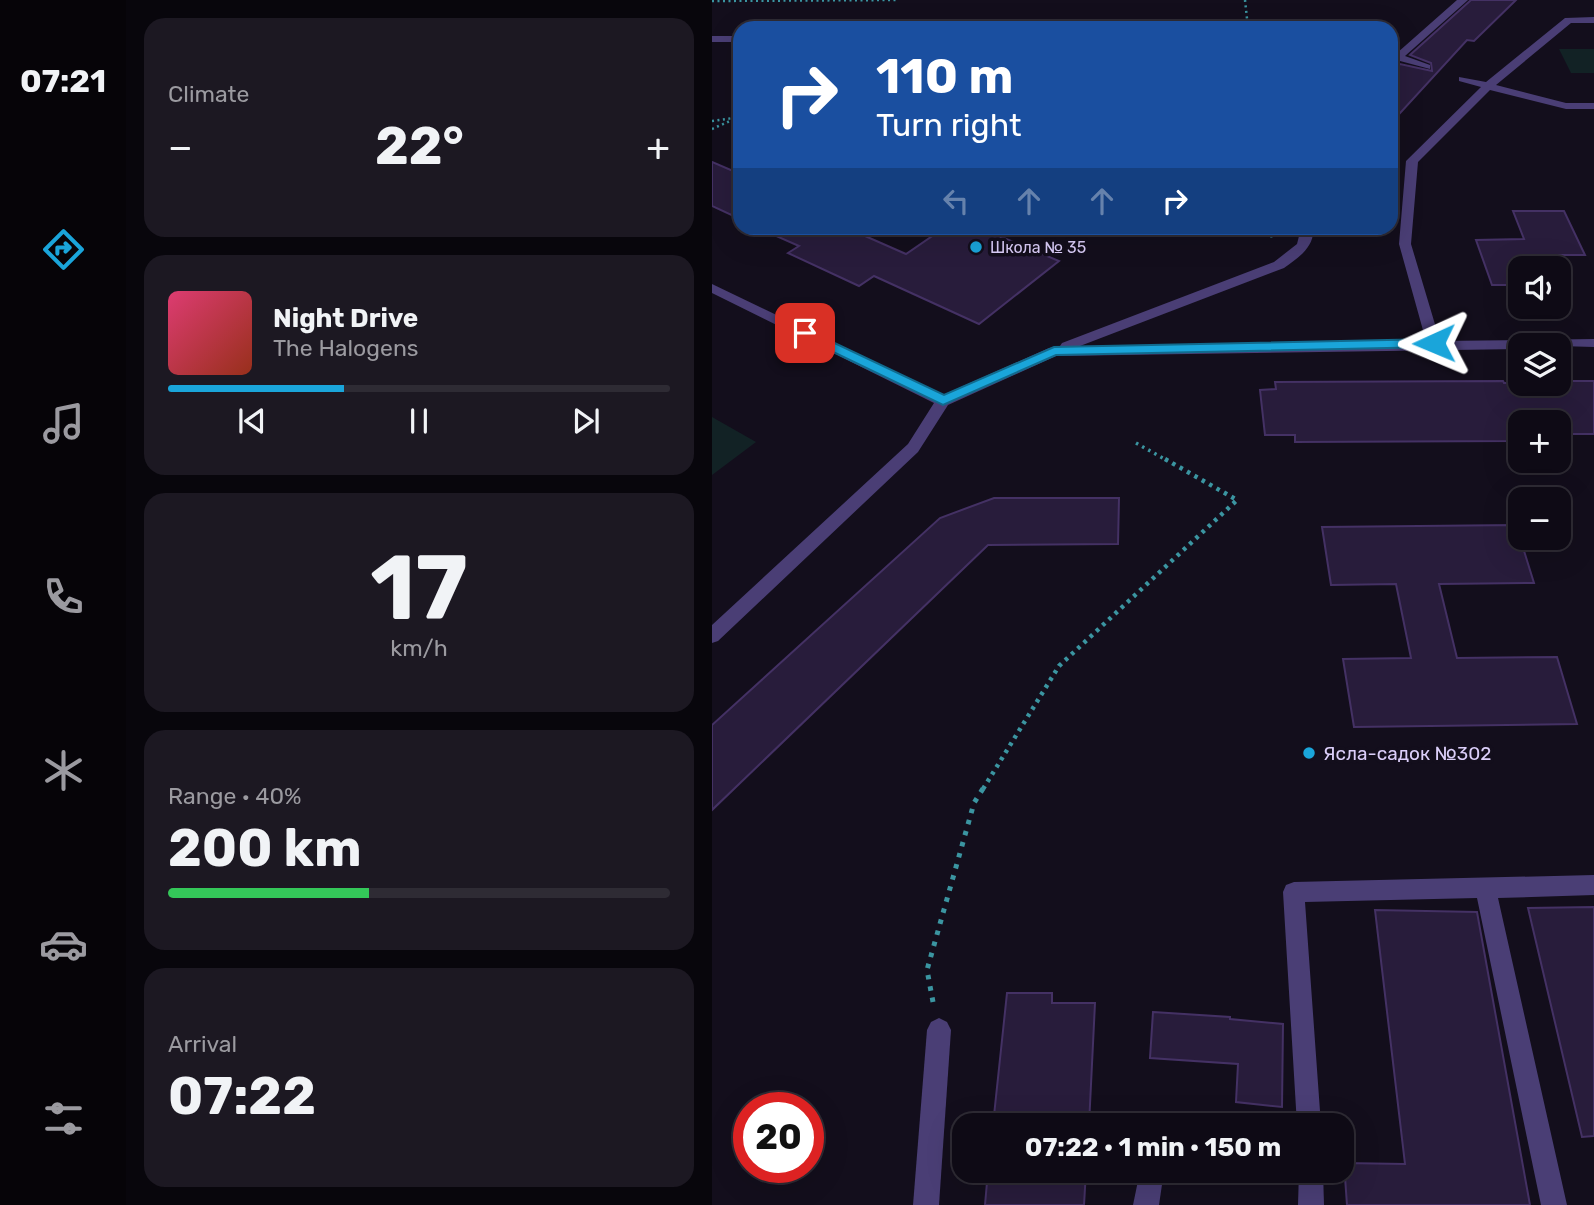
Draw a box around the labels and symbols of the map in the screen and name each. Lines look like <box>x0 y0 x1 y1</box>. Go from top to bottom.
place label: Школа № 35 <box>990 238 1086 257</box>
marker: Школа № 35 <box>968 239 984 255</box>
pin <box>775 303 835 363</box>
position arrow <box>1397 306 1471 380</box>
place label: Ясла-садок №302 <box>1323 742 1491 765</box>
marker: Ясла-садок №302 <box>1301 745 1317 761</box>
speed limit sign: 20 <box>733 1092 824 1183</box>

